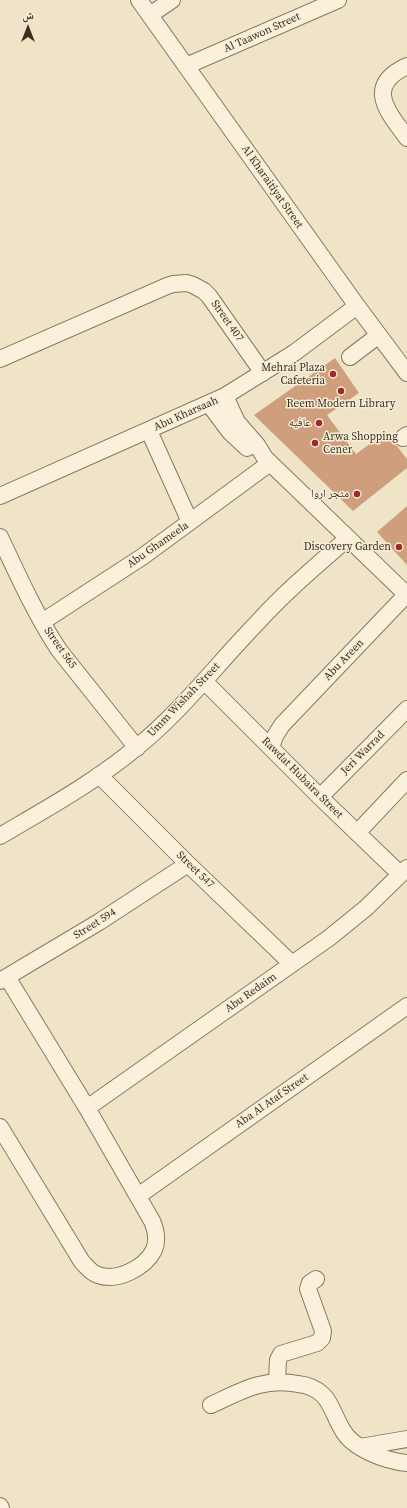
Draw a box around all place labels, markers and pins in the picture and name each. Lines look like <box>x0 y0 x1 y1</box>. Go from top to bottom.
place label: Mehrai Plaza Cafeteria <box>261 361 325 387</box>
marker: Mehrai Plaza Cafeteria <box>328 369 338 379</box>
marker: Reem Modern Library <box>336 386 346 396</box>
place label: Reem Modern Library <box>287 397 395 411</box>
place label: عافيه <box>289 416 311 430</box>
marker: عافيه <box>314 418 324 428</box>
place label: Arwa Shopping Cener <box>323 430 398 456</box>
marker: Arwa Shopping Cener <box>310 438 320 448</box>
place label: متجر اروا <box>311 487 349 501</box>
marker: متجر اروا <box>352 489 362 499</box>
place label: Discovery Garden <box>304 540 391 554</box>
marker: Discovery Garden <box>394 542 404 552</box>

